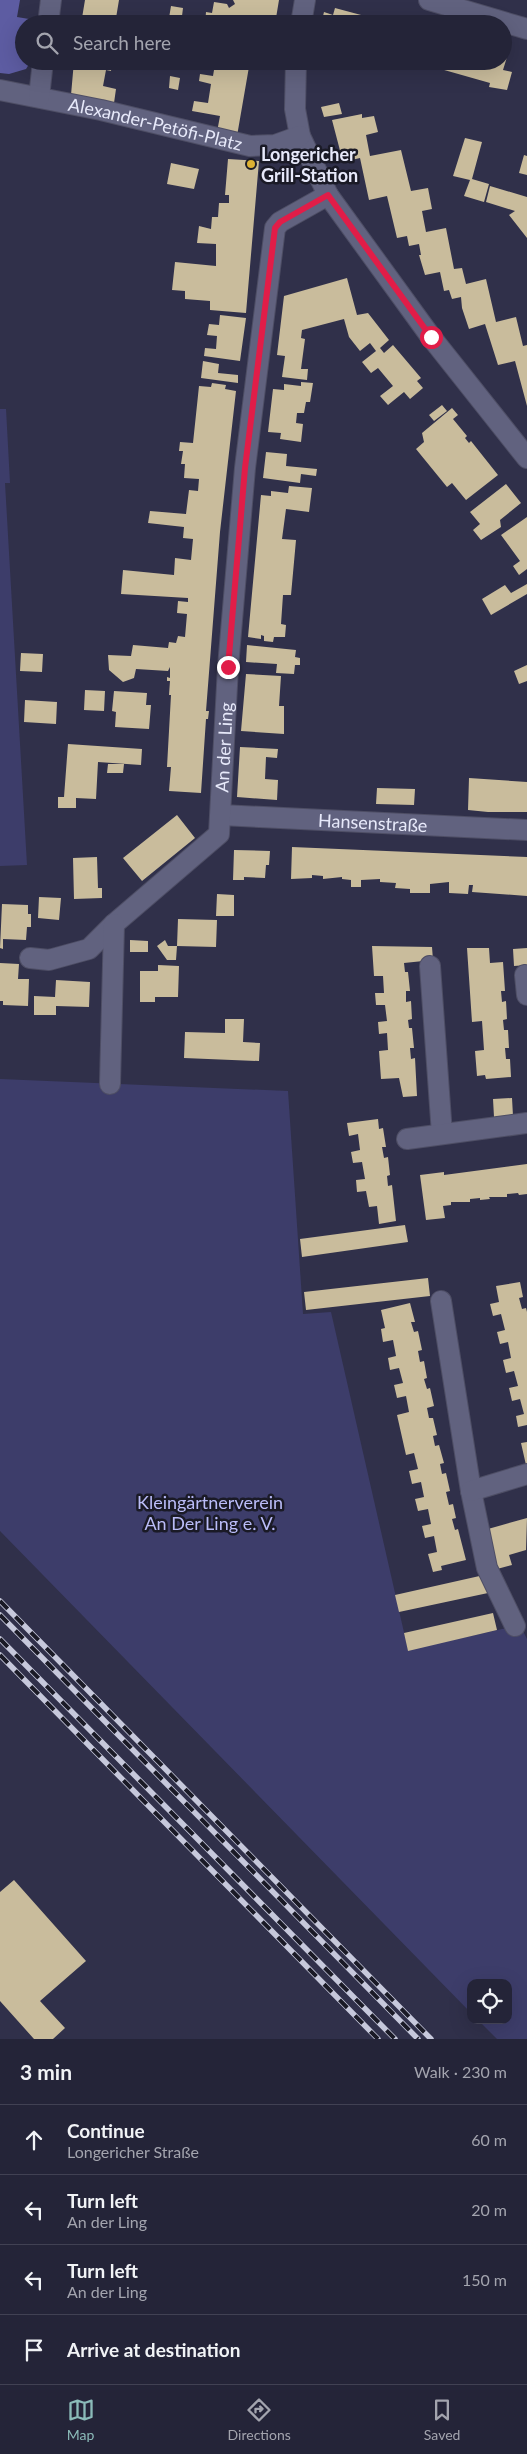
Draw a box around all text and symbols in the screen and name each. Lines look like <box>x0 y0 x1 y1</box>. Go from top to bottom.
search box <box>15 15 512 70</box>
icon: search <box>33 29 61 57</box>
text: Search here <box>73 31 171 54</box>
street label: Alexander-Petöfi-Platz <box>67 93 245 155</box>
place label: Longericher Grill-Station <box>261 143 358 186</box>
marker: Longericher Grill-Station <box>245 158 257 170</box>
route start <box>420 326 443 349</box>
route end <box>217 656 240 679</box>
street label: An der Ling <box>210 702 237 793</box>
street label: Hansenstraße <box>318 809 428 836</box>
park label: Kleingärtnerverein An Der Ling e. V. <box>137 1491 283 1534</box>
map controls <box>467 1979 512 2024</box>
button: locate <box>467 1979 512 2024</box>
text: 3 min <box>20 2059 72 2084</box>
text: Walk · 230 m <box>414 2062 507 2081</box>
text: Continue <box>67 2119 145 2142</box>
icon: ahead <box>20 2126 48 2154</box>
text: 60 m <box>471 2130 507 2149</box>
text: Longericher Straße <box>67 2142 199 2161</box>
text: Turn left <box>67 2189 138 2212</box>
icon: left <box>20 2196 48 2224</box>
text: 20 m <box>471 2200 507 2219</box>
text: An der Ling <box>67 2212 147 2231</box>
text: Turn left <box>67 2259 138 2282</box>
icon: left <box>20 2266 48 2294</box>
text: 150 m <box>462 2270 507 2289</box>
text: An der Ling <box>67 2282 147 2301</box>
icon: arrive <box>20 2336 48 2364</box>
text: Arrive at destination <box>67 2338 240 2361</box>
tab: Map <box>67 2396 95 2443</box>
tab: Directions <box>228 2396 291 2443</box>
tab: Saved <box>424 2396 460 2443</box>

